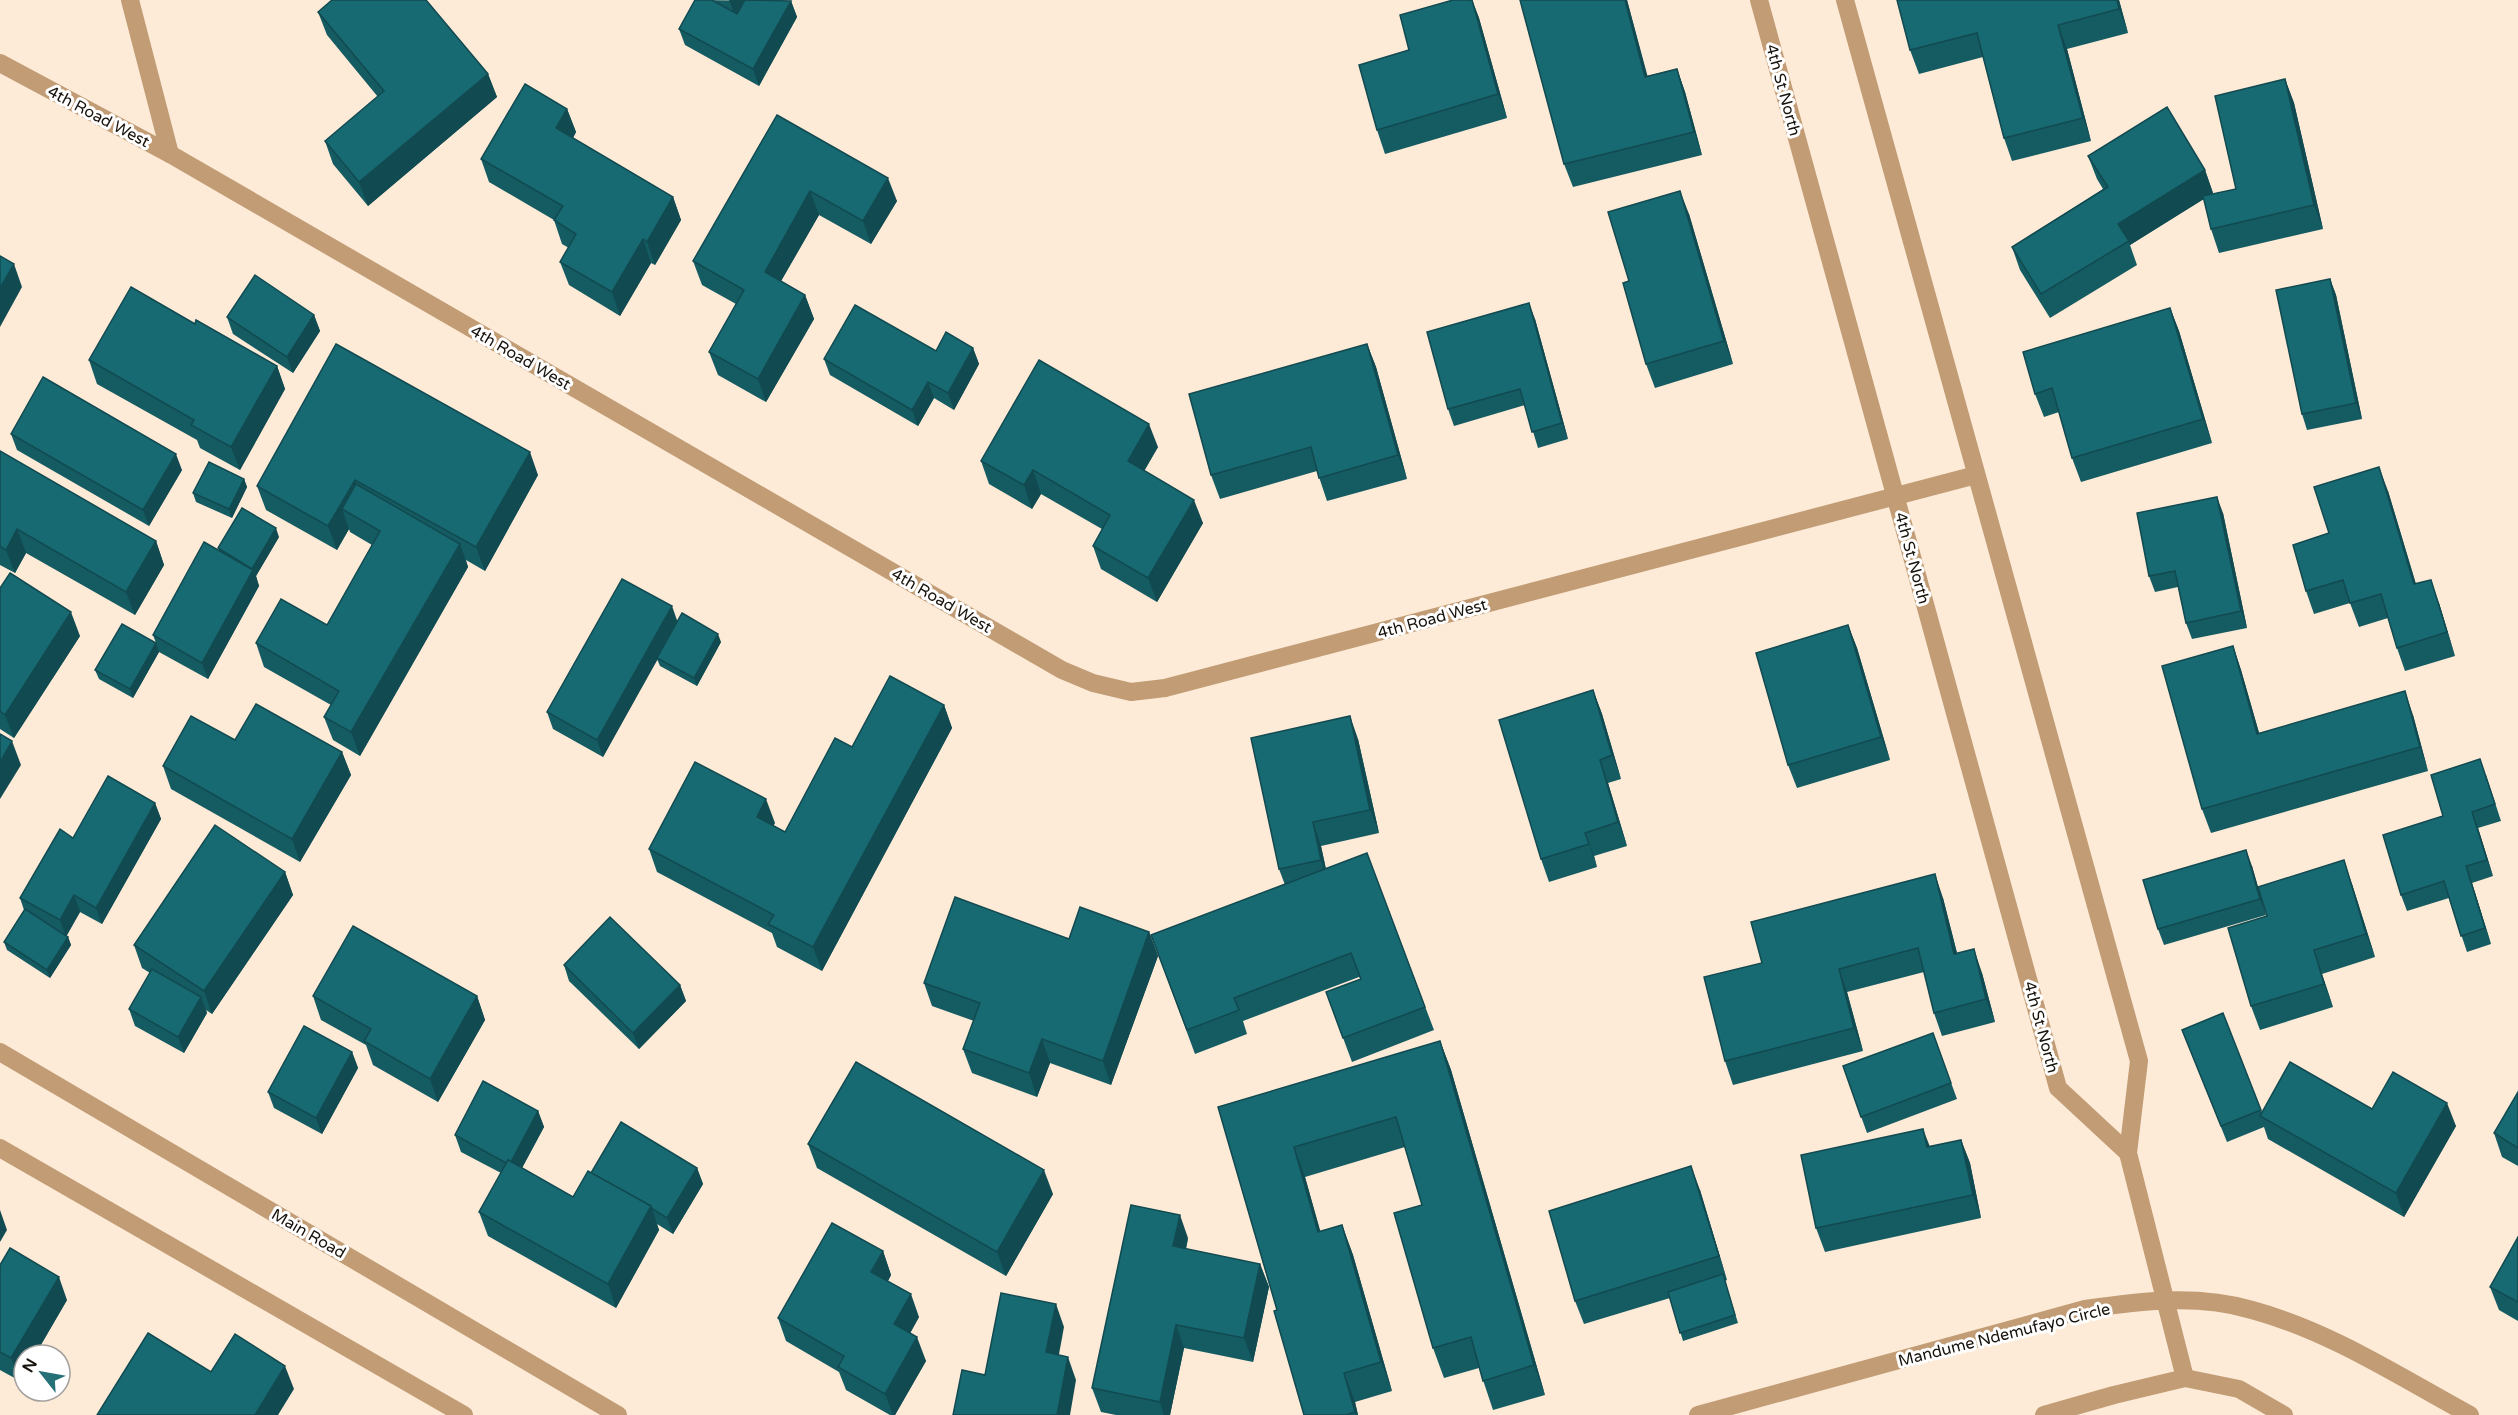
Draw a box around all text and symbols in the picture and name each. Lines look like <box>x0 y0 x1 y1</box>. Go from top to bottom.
street label: 4th St North <box>1761 42 1805 138</box>
street label: 4th Road West <box>44 82 153 152</box>
street label: 4th Road West <box>467 321 574 395</box>
street label: 4th St North <box>1890 510 1934 606</box>
street label: 4th Road West <box>888 564 995 638</box>
street label: 4th Road West <box>1375 595 1489 643</box>
street label: 4th St North <box>2019 979 2063 1075</box>
street label: Main Road <box>268 1205 349 1263</box>
street label: Mandume Ndemufayo Circle <box>1896 1299 2112 1371</box>
north arrow <box>12 1343 72 1403</box>
text: N <box>18 1355 42 1376</box>

